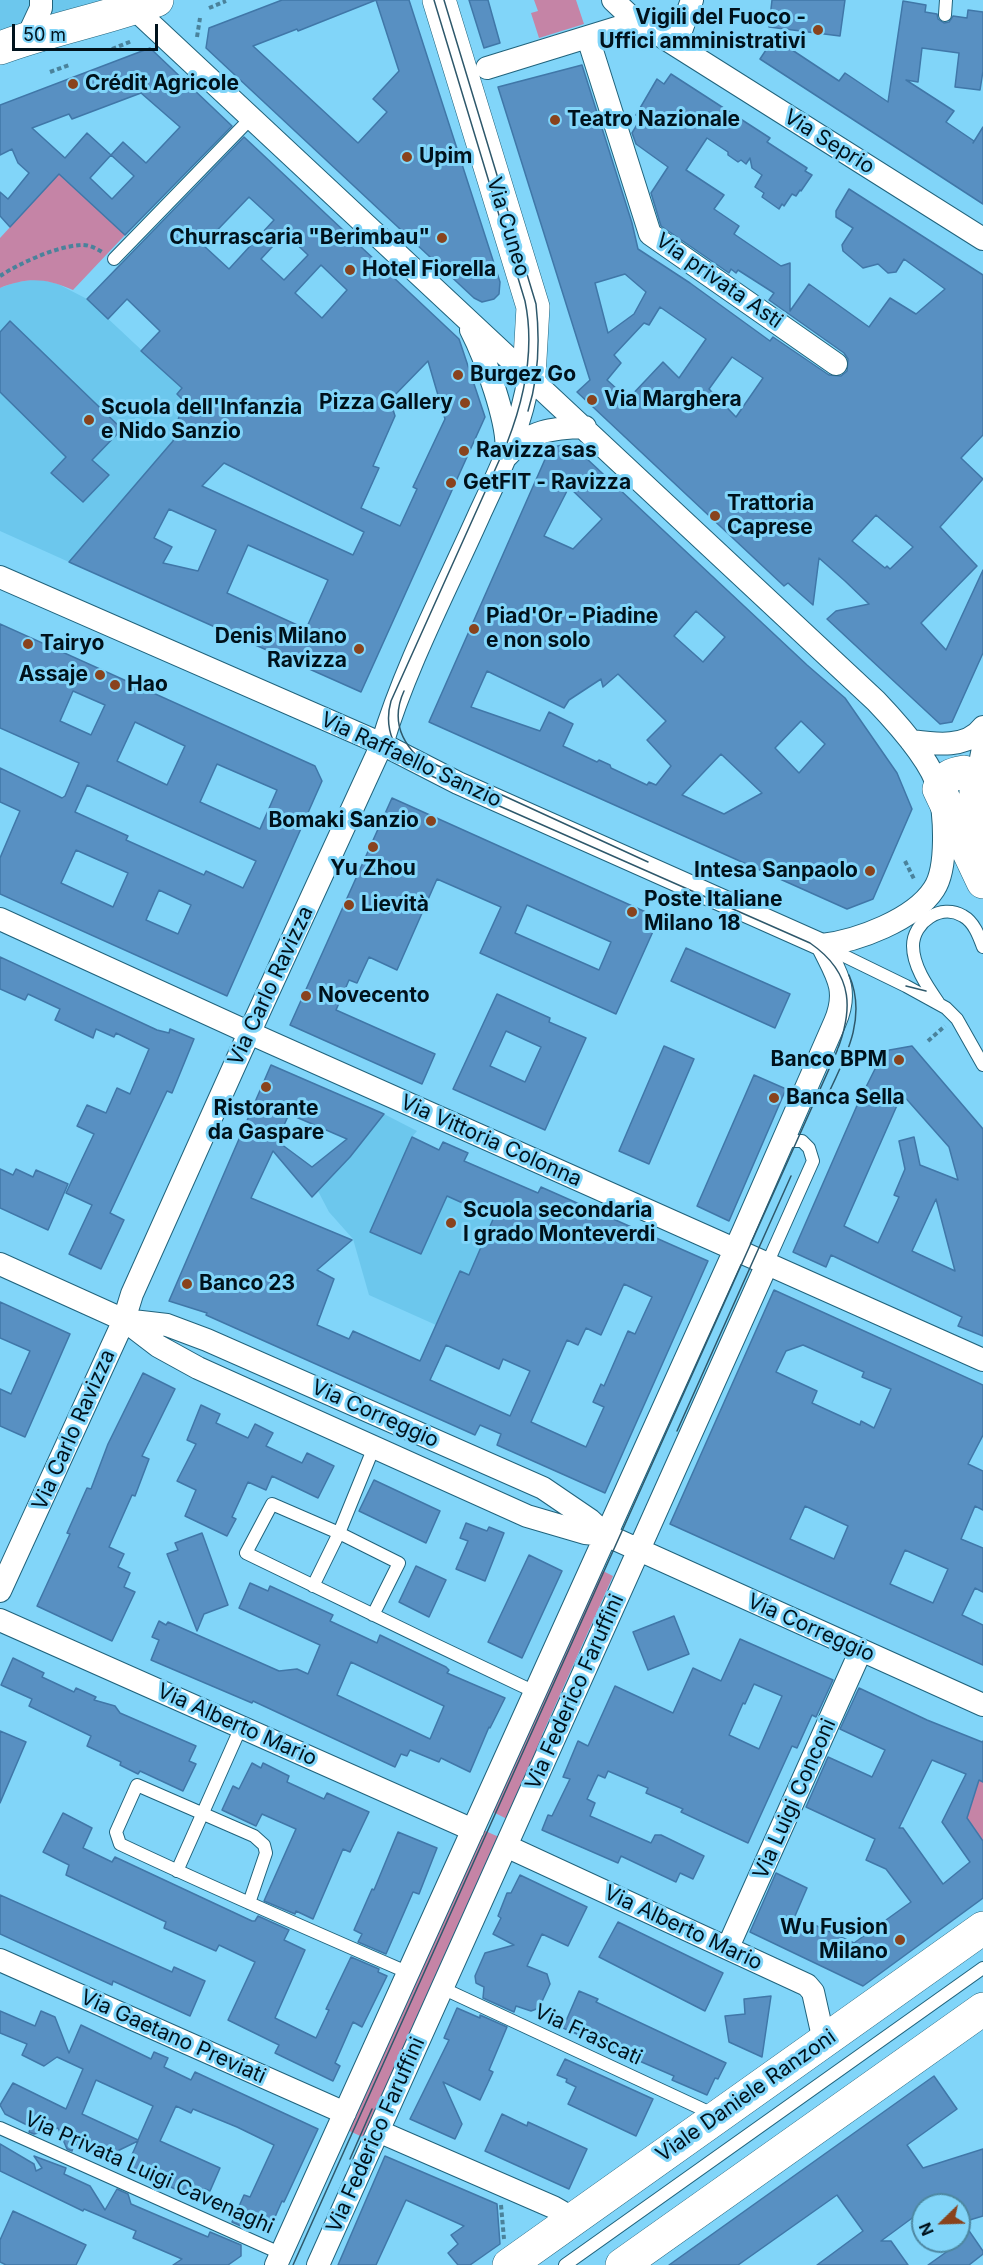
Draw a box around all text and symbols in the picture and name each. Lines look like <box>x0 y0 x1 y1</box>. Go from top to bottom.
place label: Vigili del Fuoco - Uffici amministrativi <box>599 5 806 55</box>
scale bar <box>15 12 160 50</box>
marker: Vigili del Fuoco - Uffici amministrativi <box>811 23 825 37</box>
text: 50 m <box>23 24 66 45</box>
place label: Crédit Agricole <box>85 71 239 97</box>
marker: Crédit Agricole <box>66 77 80 91</box>
street label: Via Seprio <box>779 104 879 180</box>
place label: Teatro Nazionale <box>567 107 740 133</box>
marker: Teatro Nazionale <box>548 113 562 127</box>
place label: Upim <box>419 144 472 170</box>
marker: Upim <box>400 150 414 164</box>
street label: Via Cuneo <box>481 174 535 280</box>
place label: Churrascaria "Berimbau" <box>169 225 430 251</box>
street label: Via privata Asti <box>651 228 787 334</box>
marker: Churrascaria "Berimbau" <box>435 231 449 245</box>
place label: Hotel Fiorella <box>362 257 496 283</box>
marker: Hotel Fiorella <box>343 263 357 277</box>
place label: Burgez Go <box>470 362 576 388</box>
marker: Burgez Go <box>451 368 465 382</box>
place label: Via Marghera <box>604 387 742 413</box>
place label: Pizza Gallery <box>319 390 453 416</box>
marker: Via Marghera <box>585 393 599 407</box>
place label: Scuola dell'Infanzia e Nido Sanzio <box>101 395 302 445</box>
marker: Pizza Gallery <box>458 396 472 410</box>
marker: Scuola dell'Infanzia e Nido Sanzio <box>82 413 96 427</box>
place label: Ravizza sas <box>476 438 597 464</box>
marker: Ravizza sas <box>457 444 471 458</box>
place label: GetFIT - Ravizza <box>463 470 631 496</box>
marker: GetFIT - Ravizza <box>444 476 458 490</box>
place label: Trattoria Caprese <box>727 491 814 541</box>
marker: Trattoria Caprese <box>708 509 722 523</box>
place label: Piad'Or - Piadine e non solo <box>486 604 658 654</box>
marker: Piad'Or - Piadine e non solo <box>467 622 481 636</box>
place label: Denis Milano Ravizza <box>215 624 347 674</box>
place label: Tairyo <box>40 631 104 657</box>
marker: Tairyo <box>21 637 35 651</box>
marker: Denis Milano Ravizza <box>352 642 366 656</box>
place label: Assaje <box>19 662 88 688</box>
marker: Assaje <box>93 668 107 682</box>
place label: Hao <box>127 672 168 698</box>
marker: Hao <box>108 678 122 692</box>
street label: Via Raffaello Sanzio <box>317 707 505 813</box>
place label: Bomaki Sanzio <box>268 808 419 834</box>
marker: Bomaki Sanzio <box>424 814 438 828</box>
marker: Yu Zhou <box>366 840 380 854</box>
place label: Yu Zhou <box>330 856 416 882</box>
place label: Intesa Sanpaolo <box>694 858 858 884</box>
marker: Intesa Sanpaolo <box>863 864 877 878</box>
place label: Poste Italiane Milano 18 <box>644 887 782 937</box>
place label: Lievità <box>361 892 429 918</box>
marker: Lievità <box>342 898 356 912</box>
street label: Via Carlo Ravizza <box>223 902 319 1070</box>
marker: Poste Italiane Milano 18 <box>625 905 639 919</box>
place label: Novecento <box>318 983 430 1009</box>
marker: Novecento <box>299 989 313 1003</box>
place label: Banco BPM <box>771 1047 887 1073</box>
marker: Banco BPM <box>892 1053 906 1067</box>
marker: Ristorante da Gaspare <box>259 1080 273 1094</box>
place label: Banca Sella <box>786 1085 905 1111</box>
street label: Via Vittoria Colonna <box>396 1090 586 1192</box>
marker: Banca Sella <box>767 1091 781 1105</box>
place label: Ristorante da Gaspare <box>208 1096 324 1146</box>
place label: Scuola secondaria I grado Monteverdi <box>463 1198 656 1248</box>
marker: Scuola secondaria I grado Monteverdi <box>444 1216 458 1230</box>
place label: Banco 23 <box>199 1271 295 1297</box>
marker: Banco 23 <box>180 1277 194 1291</box>
street label: Via Carlo Ravizza <box>27 1346 121 1514</box>
street label: Via Correggio <box>307 1375 443 1453</box>
street label: Via Correggio <box>743 1589 879 1667</box>
street label: Via Federico Faruffini <box>521 1590 629 1794</box>
street label: Via Alberto Mario <box>153 1679 321 1771</box>
street label: Via Luigi Conconi <box>748 1715 842 1883</box>
street label: Via Alberto Mario <box>600 1880 766 1976</box>
place label: Wu Fusion Milano <box>780 1915 888 1965</box>
marker: Wu Fusion Milano <box>893 1933 907 1947</box>
street label: Via Gaetano Previati <box>76 1985 270 2089</box>
street label: Via Frascati <box>530 1999 646 2071</box>
street label: Viale Daniele Ranzoni <box>651 2024 841 2168</box>
street label: Via Federico Faruffini <box>322 2033 430 2237</box>
street label: Via Privata Luigi Cavenaghi <box>20 2106 278 2240</box>
north arrow <box>911 2193 971 2253</box>
text: N <box>915 2220 938 2239</box>

